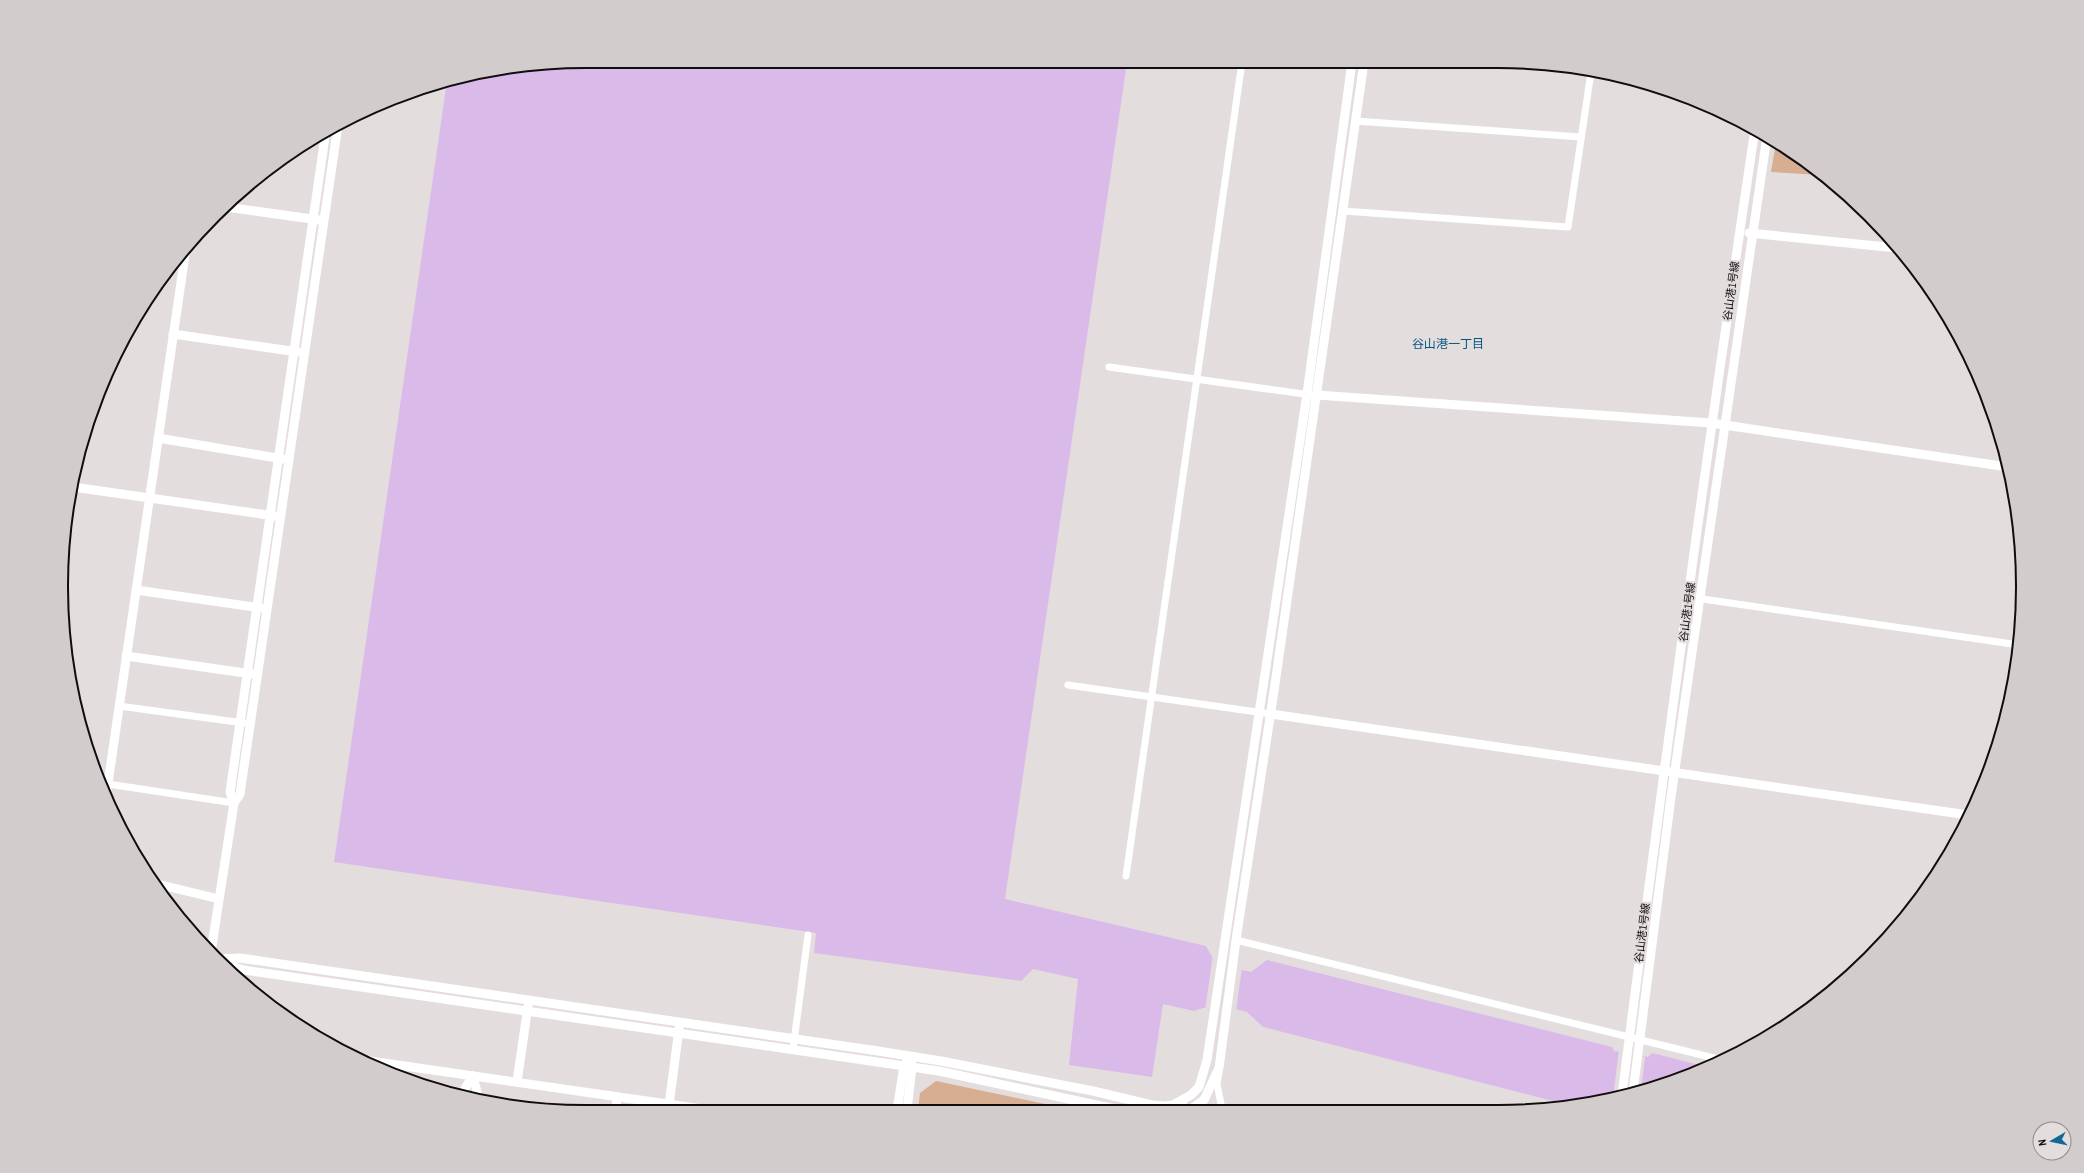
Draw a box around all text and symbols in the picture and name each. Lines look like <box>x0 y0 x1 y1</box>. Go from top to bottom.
street label: 谷山港1号線 <box>1720 260 1742 322</box>
district label: 谷山港一丁目 <box>1412 336 1484 352</box>
street label: 谷山港1号線 <box>1676 581 1698 643</box>
street label: 谷山港1号線 <box>1631 902 1653 964</box>
north arrow <box>2032 1121 2072 1161</box>
text: N <box>2035 1138 2050 1147</box>

